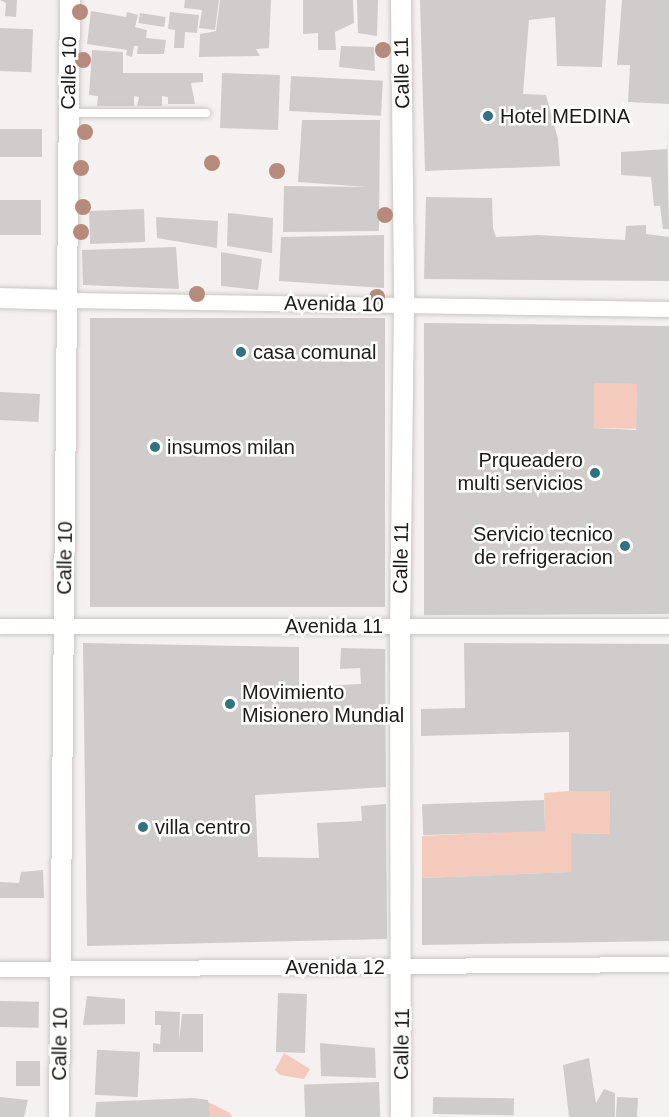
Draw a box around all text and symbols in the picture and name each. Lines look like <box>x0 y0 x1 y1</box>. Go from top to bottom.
street label: Calle 10 <box>56 36 82 110</box>
street label: Calle 11 <box>389 37 415 109</box>
place label: Hotel MEDINA <box>500 104 630 128</box>
marker: Hotel MEDINA <box>481 109 495 123</box>
street label: Avenida 10 <box>284 291 384 317</box>
place label: casa comunal <box>253 340 376 364</box>
marker: casa comunal <box>234 345 248 359</box>
place label: insumos milan <box>167 435 295 459</box>
marker: insumos milan <box>148 440 162 454</box>
place label: Prqueadero multi servicios <box>457 449 583 496</box>
marker: Prqueadero multi servicios <box>588 466 602 480</box>
street label: Calle 10 <box>52 521 78 595</box>
street label: Calle 11 <box>388 522 414 594</box>
place label: Servicio tecnico de refrigeracion <box>473 522 613 569</box>
marker: Servicio tecnico de refrigeracion <box>618 539 632 553</box>
street label: Avenida 11 <box>285 614 383 638</box>
place label: Movimiento Misionero Mundial <box>242 680 404 727</box>
marker: Movimiento Misionero Mundial <box>223 697 237 711</box>
place label: villa centro <box>155 815 251 839</box>
marker: villa centro <box>136 820 150 834</box>
street label: Avenida 12 <box>285 955 385 979</box>
street label: Calle 10 <box>47 1007 73 1081</box>
street label: Calle 11 <box>389 1008 415 1080</box>

